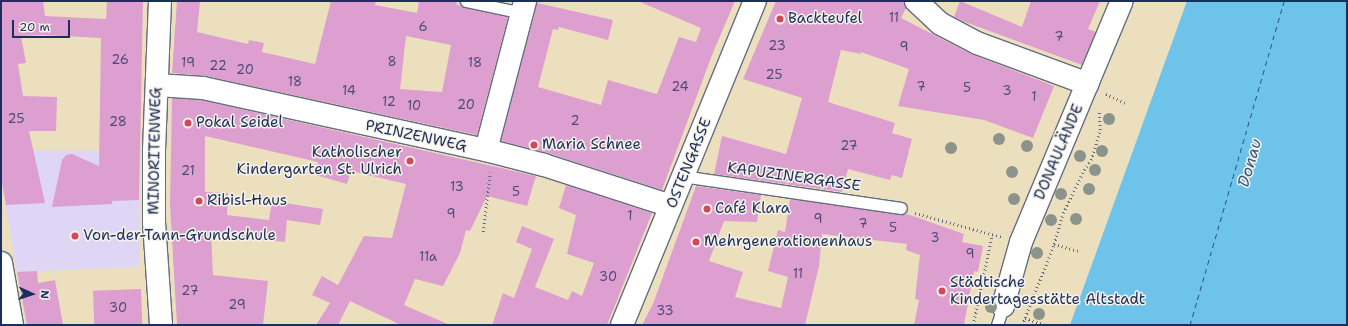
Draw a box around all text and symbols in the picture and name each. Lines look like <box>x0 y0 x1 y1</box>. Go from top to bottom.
place label: Backteufel <box>788 10 862 28</box>
house number: 11 <box>889 10 899 26</box>
scale bar <box>14 12 72 38</box>
marker: Backteufel <box>775 14 785 24</box>
text: 20 m <box>19 19 50 35</box>
house number: 6 <box>418 19 428 35</box>
house number: 7 <box>1054 29 1064 45</box>
house number: 23 <box>768 38 786 54</box>
house number: 9 <box>899 39 909 55</box>
house number: 26 <box>111 52 129 68</box>
house number: 8 <box>387 54 397 70</box>
house number: 19 <box>181 55 195 71</box>
house number: 18 <box>468 55 482 71</box>
house number: 22 <box>209 58 227 74</box>
house number: 20 <box>236 62 254 78</box>
house number: 25 <box>766 67 782 83</box>
house number: 18 <box>288 74 302 90</box>
house number: 24 <box>671 79 689 95</box>
house number: 7 <box>916 79 926 95</box>
house number: 5 <box>963 80 971 96</box>
house number: 14 <box>342 83 356 99</box>
house number: 3 <box>1002 83 1012 99</box>
street label: MINORITENWEG <box>145 87 165 215</box>
house number: 1 <box>1031 89 1037 105</box>
house number: 12 <box>382 94 396 110</box>
house number: 20 <box>457 97 475 113</box>
house number: 10 <box>407 98 421 114</box>
street label: DONAULÄNDE <box>1031 101 1087 203</box>
house number: 25 <box>8 111 24 127</box>
house number: 2 <box>570 113 580 129</box>
house number: 28 <box>109 114 127 130</box>
place label: Pokal Seidel <box>196 114 283 132</box>
street label: OSTENGASSE <box>663 115 715 211</box>
street label: PRINZENWEG <box>364 116 468 156</box>
marker: Pokal Seidel <box>183 118 193 128</box>
place label: Maria Schnee <box>542 136 641 154</box>
water label: Donau <box>1234 137 1266 189</box>
house number: 27 <box>840 138 858 154</box>
marker: Maria Schnee <box>529 140 539 150</box>
place label: Katholischer Kindergarten St. Ulrich <box>237 143 402 178</box>
marker: Katholischer Kindergarten St. Ulrich <box>405 156 415 166</box>
street label: KAPUZINERGASSE <box>726 159 862 195</box>
house number: 21 <box>181 163 195 179</box>
house number: 13 <box>450 179 464 195</box>
house number: 5 <box>512 184 520 200</box>
place label: Ribisl-Haus <box>207 192 287 210</box>
marker: Ribisl-Haus <box>194 196 204 206</box>
place label: Café Klara <box>715 200 790 218</box>
marker: Café Klara <box>702 204 712 214</box>
house number: 9 <box>446 206 456 222</box>
house number: 1 <box>627 208 633 224</box>
house number: 9 <box>813 211 823 227</box>
house number: 7 <box>858 216 868 232</box>
house number: 5 <box>889 220 897 236</box>
place label: Von-der-Tann-Grundschule <box>83 227 276 245</box>
house number: 3 <box>930 230 940 246</box>
marker: Von-der-Tann-Grundschule <box>70 231 80 241</box>
place label: Mehrgenerationenhaus <box>704 233 872 251</box>
marker: Mehrgenerationenhaus <box>691 237 701 247</box>
house number: 9 <box>965 246 975 262</box>
house number: 11a <box>419 249 437 265</box>
house number: 11 <box>793 266 803 282</box>
house number: 30 <box>599 269 617 285</box>
place label: Städtische Kindertagesstätte Altstadt <box>950 273 1145 308</box>
north arrow <box>12 274 52 314</box>
house number: 27 <box>181 283 199 299</box>
marker: Städtische Kindertagesstätte Altstadt <box>937 286 947 296</box>
text: N <box>37 290 52 299</box>
house number: 29 <box>228 297 246 313</box>
house number: 30 <box>109 300 127 316</box>
house number: 33 <box>656 303 674 319</box>

